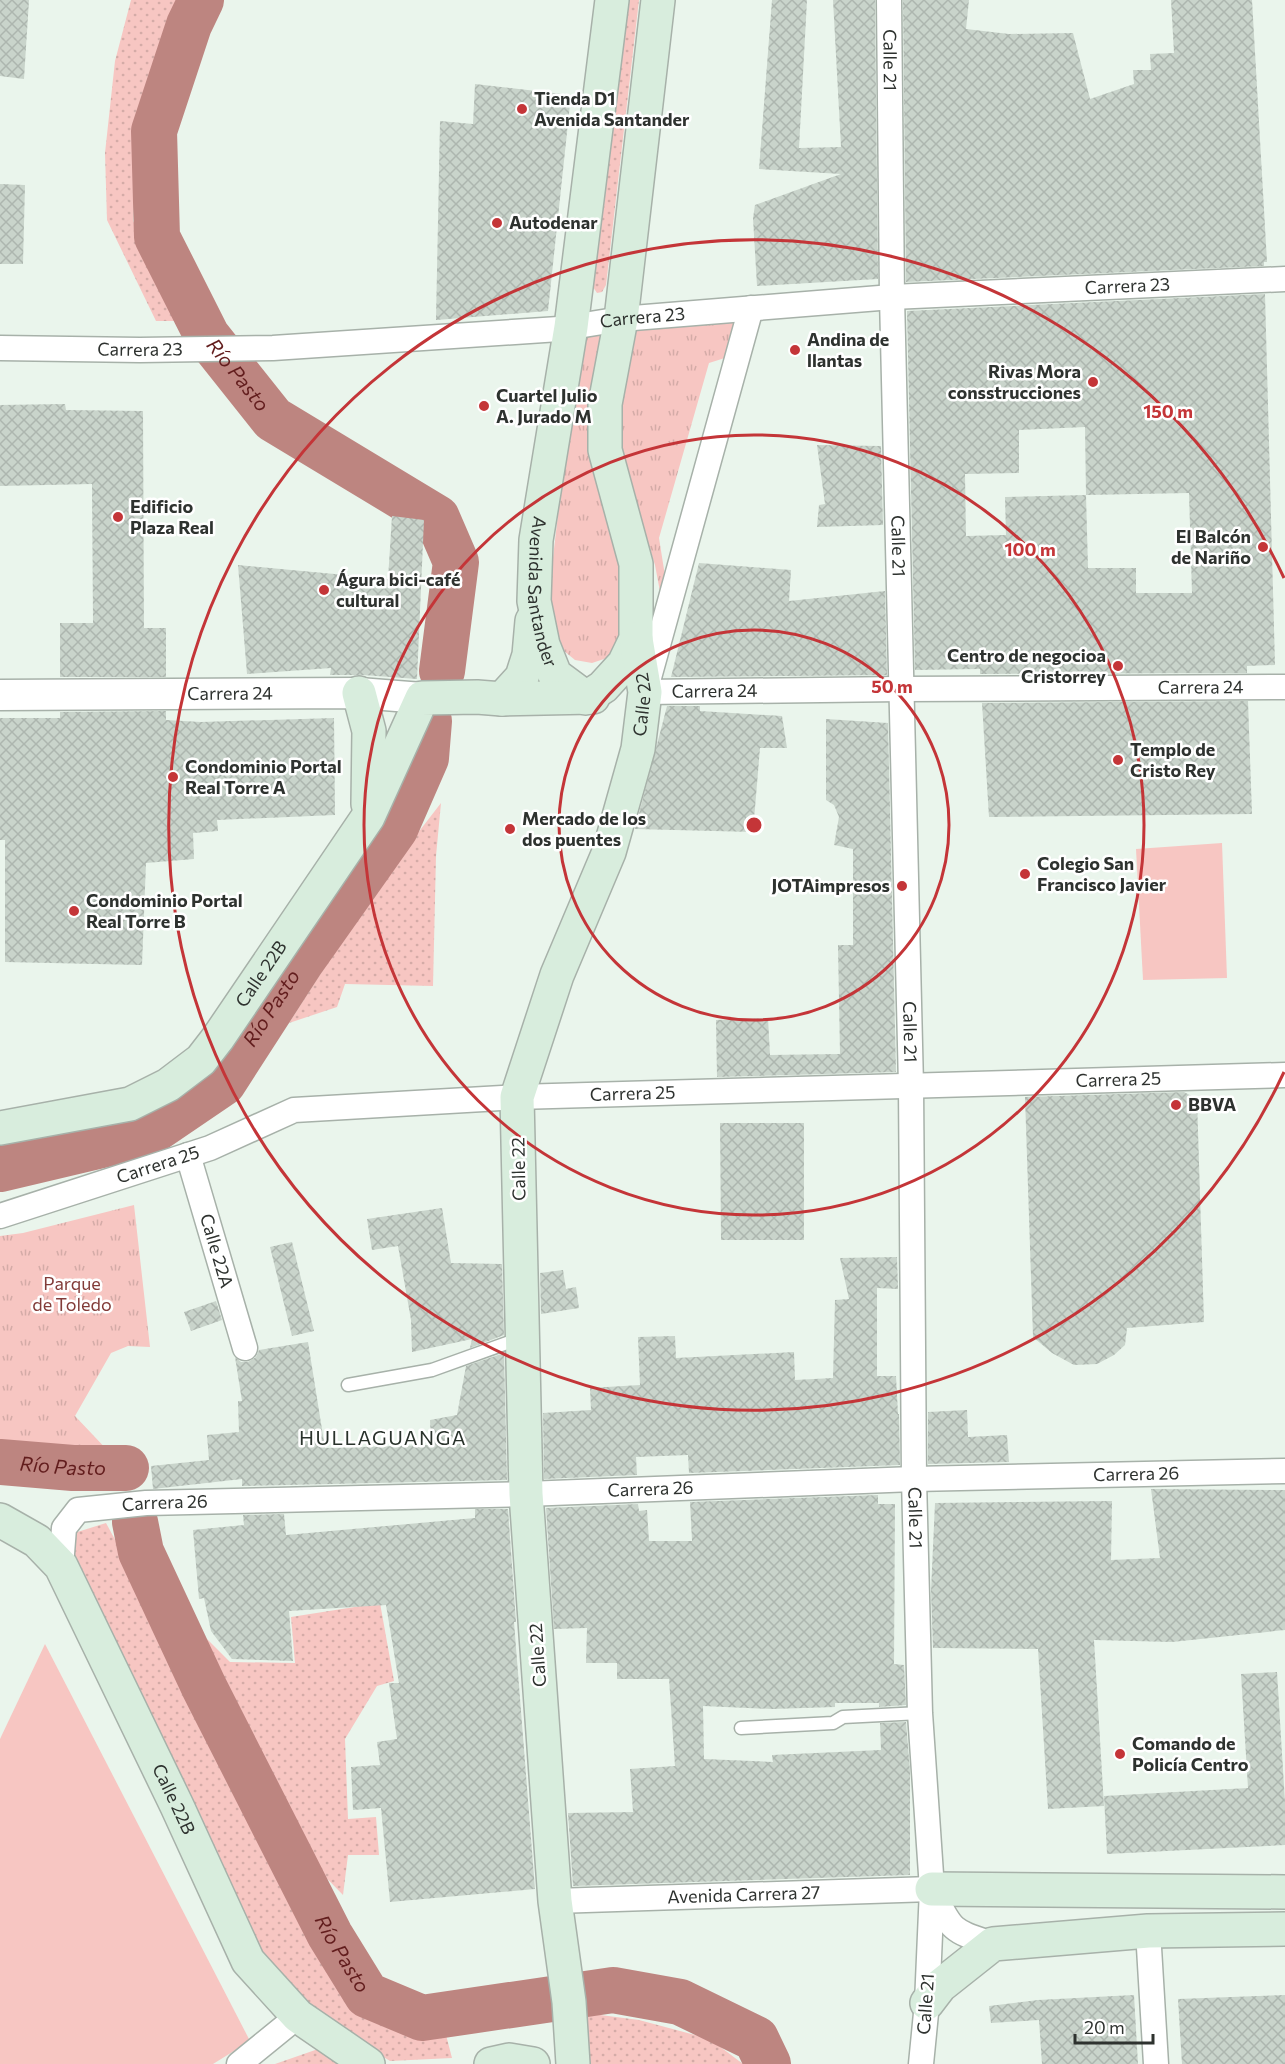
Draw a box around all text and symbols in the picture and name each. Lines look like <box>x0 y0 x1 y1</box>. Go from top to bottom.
street label: Calle 21 <box>879 29 902 91</box>
place label: Tienda D1 Avenida Santander <box>534 87 690 130</box>
marker: Tienda D1 Avenida Santander <box>515 102 529 116</box>
place label: Autodenar <box>509 211 598 233</box>
marker: Autodenar <box>490 216 504 230</box>
street label: Carrera 23 <box>1084 272 1171 298</box>
street label: Carrera 23 <box>598 302 686 332</box>
place label: Andina de llantas <box>807 328 889 371</box>
water label: Río Pasto <box>202 333 275 416</box>
street label: Carrera 23 <box>97 337 183 360</box>
marker: Andina de llantas <box>788 343 802 357</box>
place label: Rivas Mora consstrucciones <box>948 360 1081 403</box>
marker: Rivas Mora consstrucciones <box>1086 375 1100 389</box>
place label: Cuartel Julio A. Jurado M <box>496 384 598 427</box>
marker: Cuartel Julio A. Jurado M <box>477 399 491 413</box>
text: 150 m <box>1143 400 1193 422</box>
place label: Edificio Plaza Real <box>130 495 214 538</box>
marker: Edificio Plaza Real <box>111 510 125 524</box>
street label: Avenida Santander <box>524 515 563 670</box>
street label: Calle 21 <box>887 515 911 577</box>
place label: El Balcón de Nariño <box>1171 525 1251 568</box>
text: 100 m <box>1004 538 1056 560</box>
marker: El Balcón de Nariño <box>1256 540 1270 554</box>
place label: Águra bici-café cultural <box>336 568 461 611</box>
marker: Águra bici-café cultural <box>317 583 331 597</box>
place label: Centro de negocioa Cristorrey <box>947 644 1106 687</box>
marker: Centro de negocioa Cristorrey <box>1111 659 1125 673</box>
street label: Calle 22 <box>628 671 655 737</box>
text: 50 m <box>871 675 913 697</box>
street label: Carrera 24 <box>1158 675 1244 698</box>
street label: Carrera 24 <box>672 679 758 702</box>
street label: Carrera 24 <box>187 681 273 704</box>
place label: Templo de Cristo Rey <box>1130 738 1216 781</box>
marker: Templo de Cristo Rey <box>1111 753 1125 767</box>
place label: Condominio Portal Real Torre A <box>185 755 342 798</box>
marker: Condominio Portal Real Torre A <box>166 770 180 784</box>
place label: Mercado de los dos puentes <box>522 807 646 850</box>
centre of rings <box>744 815 764 835</box>
marker: Mercado de los dos puentes <box>503 822 517 836</box>
place label: Colegio San Francisco Javier <box>1037 852 1167 895</box>
marker: Colegio San Francisco Javier <box>1018 867 1032 881</box>
place label: JOTAimpresos <box>772 874 890 896</box>
marker: JOTAimpresos <box>895 879 909 893</box>
place label: Condominio Portal Real Torre B <box>86 889 243 932</box>
marker: Condominio Portal Real Torre B <box>67 904 81 918</box>
street label: Calle 22B <box>230 936 291 1011</box>
water label: Río Pasto <box>237 965 304 1050</box>
street label: Calle 21 <box>899 1001 922 1063</box>
street label: Carrera 25 <box>1075 1067 1162 1091</box>
street label: Carrera 25 <box>590 1080 676 1105</box>
place label: BBVA <box>1188 1093 1236 1115</box>
marker: BBVA <box>1169 1098 1183 1112</box>
street label: Calle 22 <box>506 1137 530 1201</box>
street label: Carrera 25 <box>114 1140 202 1188</box>
street label: Calle 22A <box>196 1211 239 1290</box>
park label: Parque de Toledo <box>32 1272 112 1315</box>
district label: HULLAGUANGA <box>299 1425 467 1449</box>
water label: Río Pasto <box>19 1451 106 1479</box>
street label: Carrera 26 <box>1093 1461 1180 1485</box>
street label: Carrera 26 <box>607 1476 694 1501</box>
street label: Calle 21 <box>904 1487 928 1549</box>
street label: Carrera 26 <box>121 1490 208 1515</box>
street label: Calle 22 <box>524 1622 550 1688</box>
place label: Comando de Policía Centro <box>1132 1732 1249 1775</box>
marker: Comando de Policía Centro <box>1113 1747 1127 1761</box>
street label: Calle 22B <box>148 1760 200 1837</box>
street label: Avenida Carrera 27 <box>667 1881 821 1907</box>
water label: Río Pasto <box>311 1910 375 1997</box>
street label: Calle 21 <box>912 1972 938 2035</box>
scale bar <box>1075 2007 1153 2045</box>
text: 20 m <box>1084 2016 1125 2038</box>

